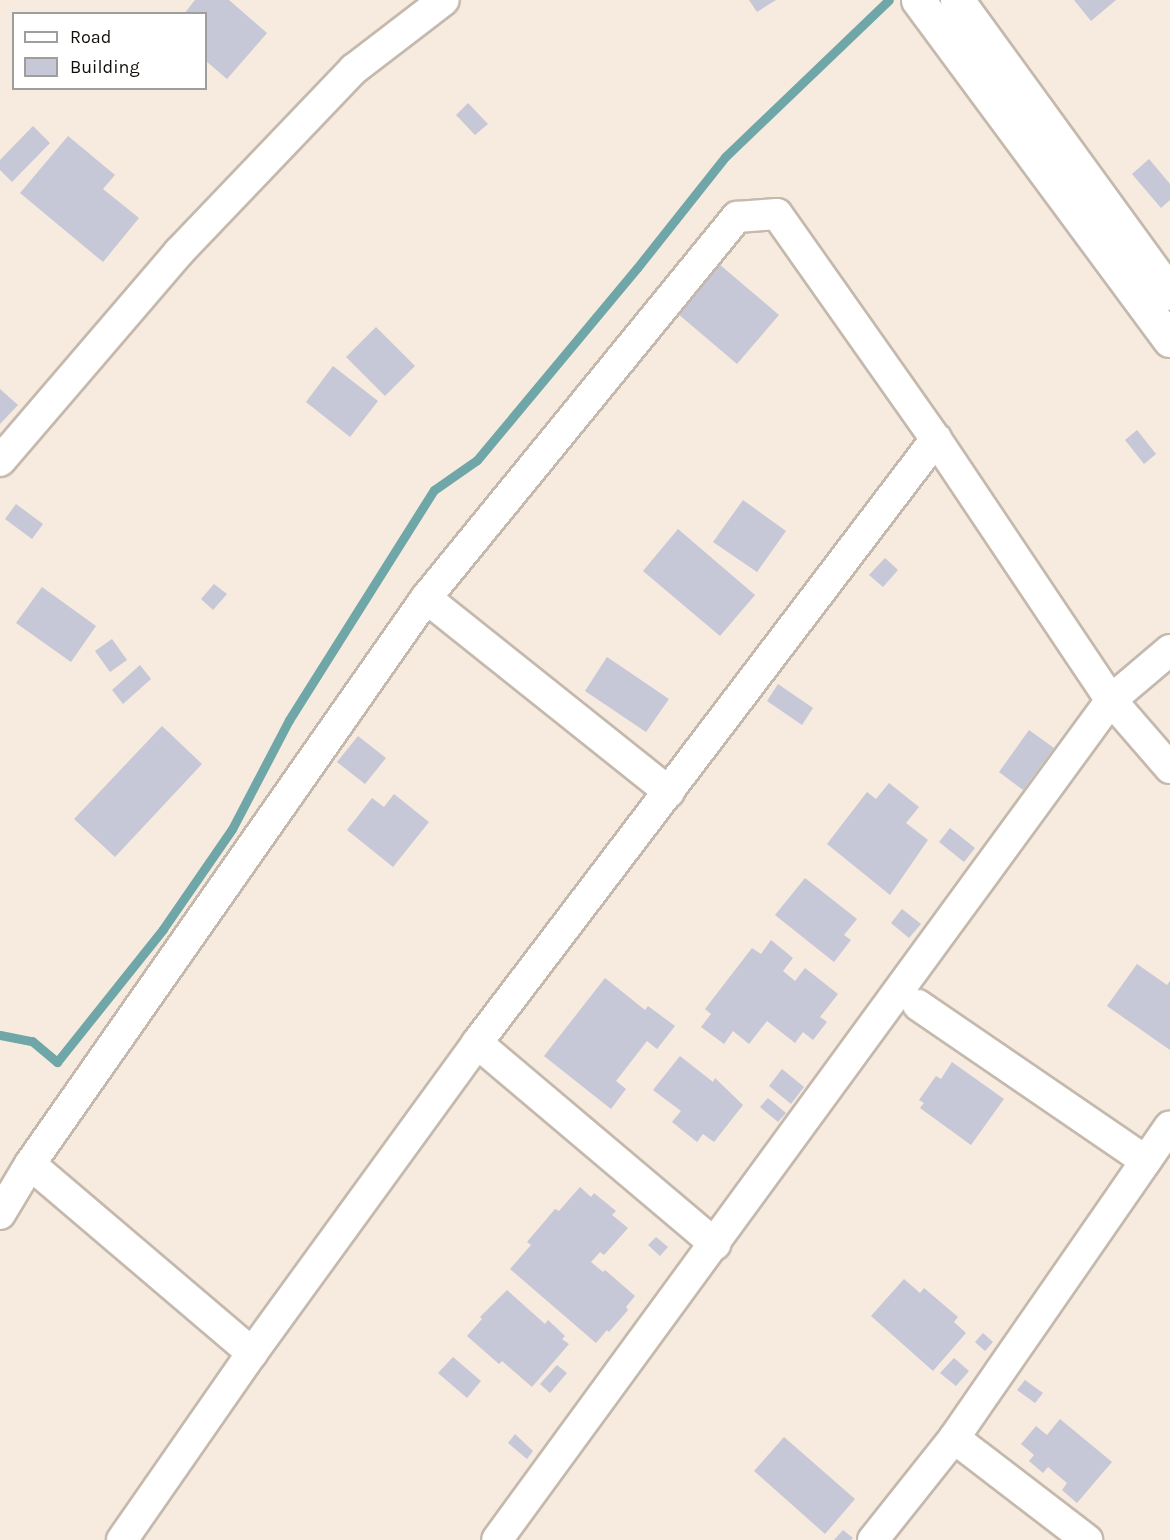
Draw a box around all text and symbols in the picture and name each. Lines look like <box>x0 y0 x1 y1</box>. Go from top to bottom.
legend <box>12 12 207 90</box>
text: Road <box>70 26 111 48</box>
text: Building <box>70 56 140 78</box>

